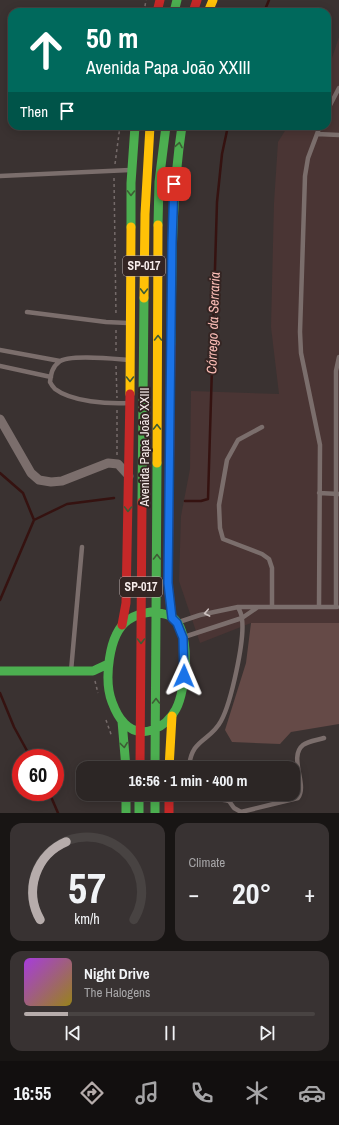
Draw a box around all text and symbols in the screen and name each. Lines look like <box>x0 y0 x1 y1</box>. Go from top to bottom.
text: 50 m <box>86 19 138 57</box>
icon: ahead <box>20 24 72 76</box>
text: Avenida Papa João XXIII <box>86 55 251 80</box>
icon: arrive <box>56 100 78 122</box>
text: Then <box>20 101 48 122</box>
one-way arrow <box>174 142 183 148</box>
pin <box>157 167 191 201</box>
icon: arrive <box>163 173 185 195</box>
one-way arrow <box>127 190 135 196</box>
road number: SP-017 <box>123 256 165 276</box>
water label: Córrego da Serraria <box>202 272 224 374</box>
one-way arrow <box>140 288 148 294</box>
one-way arrow <box>154 335 162 341</box>
one-way arrow <box>126 376 134 382</box>
street label: Avenida Papa João XXIII <box>136 387 153 507</box>
one-way arrow <box>153 424 161 430</box>
one-way arrow <box>124 506 132 512</box>
one-way arrow <box>152 554 161 560</box>
road number: SP-017 <box>120 577 162 597</box>
one-way arrow <box>204 609 210 617</box>
one-way arrow <box>137 638 145 644</box>
position arrow <box>163 655 205 697</box>
one-way arrow <box>152 698 160 704</box>
one-way arrow <box>120 742 129 748</box>
speed limit sign: 60 <box>12 749 64 801</box>
text: 16:56 · 1 min · 400 m <box>129 770 247 791</box>
text: Climate <box>189 854 225 871</box>
text: 57 <box>68 860 106 916</box>
text: 20° <box>232 873 271 913</box>
text: − <box>189 879 199 909</box>
text: + <box>304 879 315 909</box>
text: km/h <box>75 909 100 928</box>
text: Night Drive <box>84 963 150 984</box>
text: The Halogens <box>84 984 150 1001</box>
icon: previous <box>62 1022 84 1044</box>
icon: pause <box>159 1022 181 1044</box>
icon: next <box>256 1022 278 1044</box>
icon: directions <box>78 1079 106 1107</box>
icon: music <box>133 1079 161 1107</box>
icon: phone <box>188 1079 216 1107</box>
icon: climate <box>243 1079 271 1107</box>
icon: car <box>298 1079 326 1107</box>
text: 16:55 <box>13 1081 51 1106</box>

